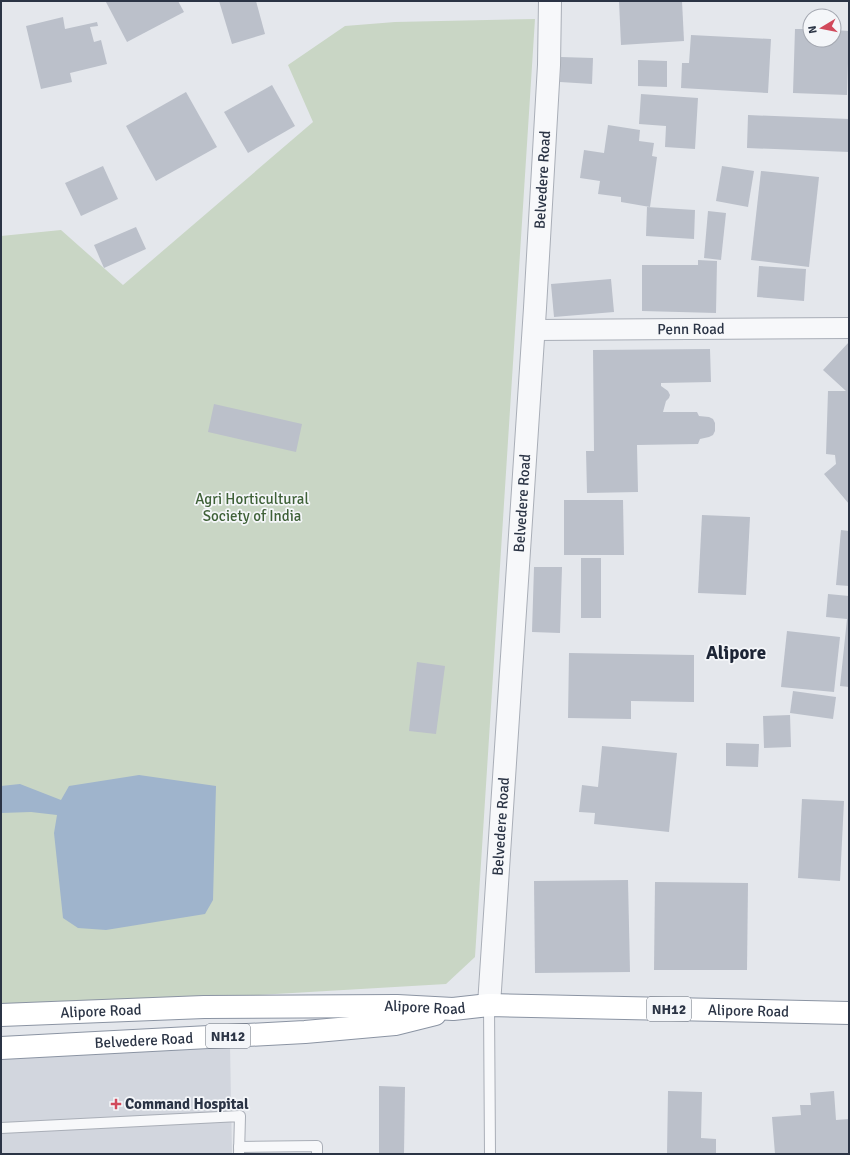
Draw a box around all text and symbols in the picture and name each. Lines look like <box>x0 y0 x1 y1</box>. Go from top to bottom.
north arrow <box>802 8 842 48</box>
text: N <box>806 25 820 35</box>
street label: Belvedere Road <box>531 130 554 230</box>
street label: Penn Road <box>657 320 725 338</box>
street label: Belvedere Road <box>510 453 534 553</box>
park label: Agri Horticultural Society of India <box>195 490 309 525</box>
district label: Alipore <box>706 641 766 665</box>
street label: Belvedere Road <box>489 777 513 876</box>
street label: Alipore Road <box>384 997 466 1018</box>
road number: NH12 <box>647 997 691 1021</box>
street label: Alipore Road <box>60 1000 142 1022</box>
street label: Alipore Road <box>708 1001 789 1021</box>
road number: NH12 <box>206 1024 250 1048</box>
street label: Belvedere Road <box>94 1029 194 1052</box>
place label: Command Hospital <box>125 1095 249 1113</box>
marker: Command Hospital <box>110 1098 122 1110</box>

